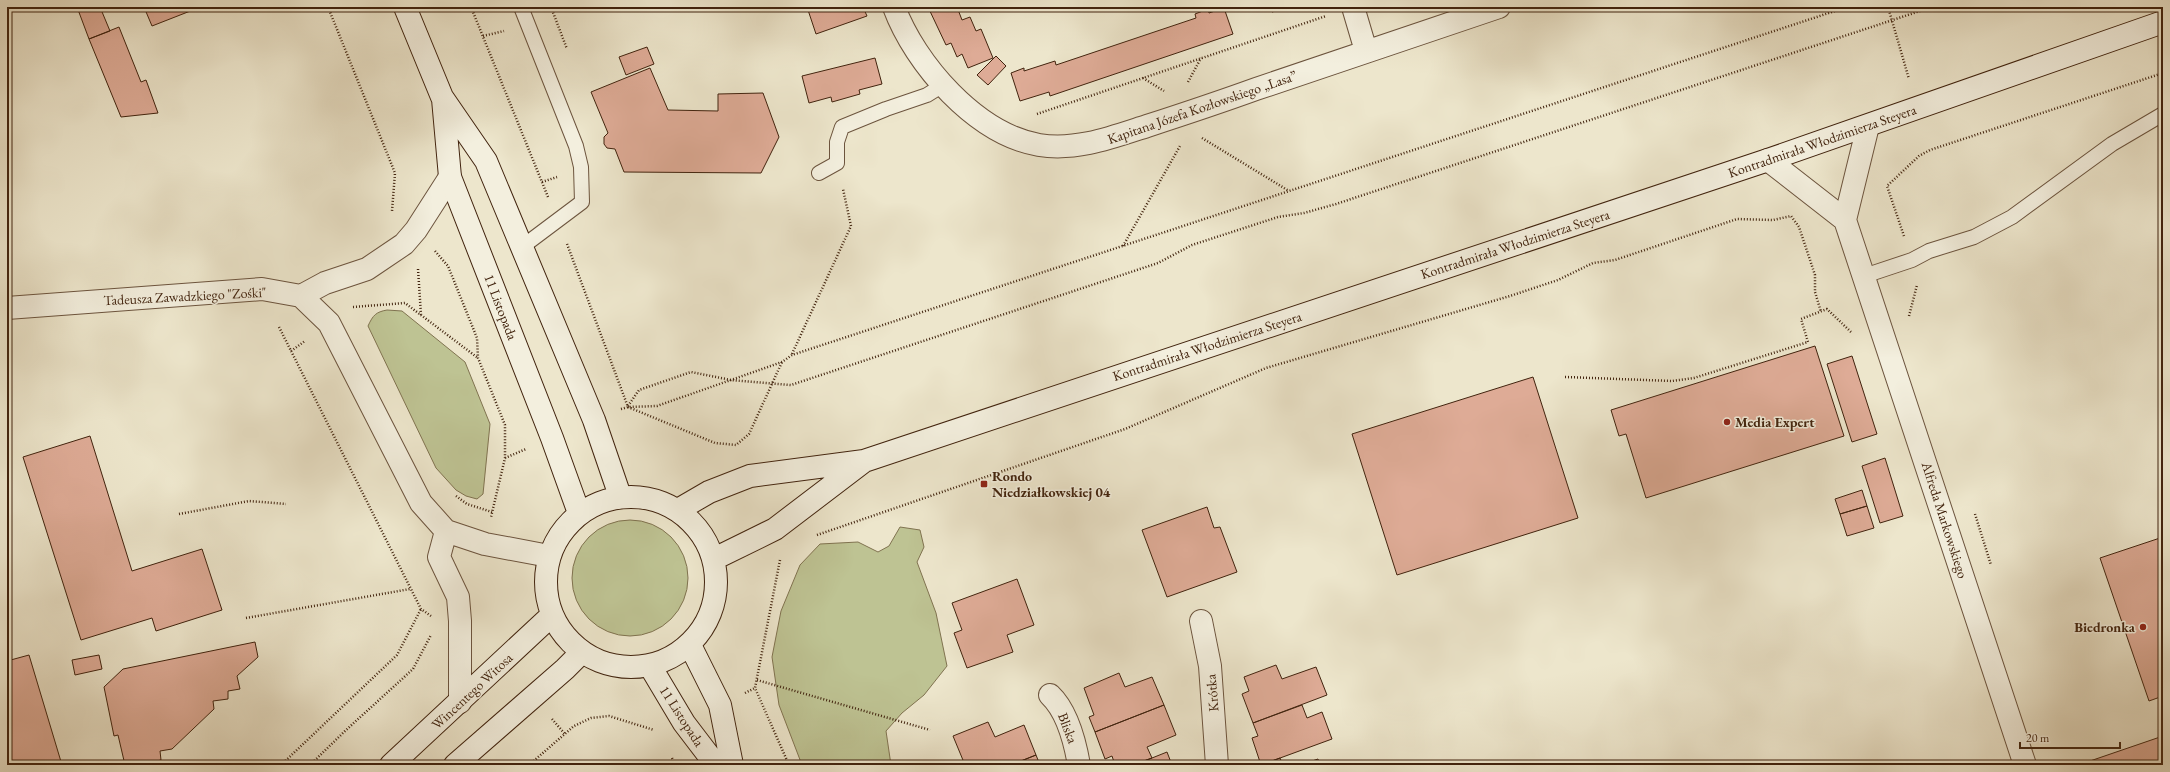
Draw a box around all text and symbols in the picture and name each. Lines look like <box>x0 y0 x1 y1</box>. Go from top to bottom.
street label: Kapitana Józefa Kozłowskiego „Lasa” <box>1105 66 1299 148</box>
street label: Kontradmirała Włodzimierza Steyera <box>1725 100 1919 182</box>
street label: Kontradmirała Włodzimierza Steyera <box>1418 205 1612 283</box>
street label: 11 Listopada <box>480 272 522 343</box>
street label: Tadeusza Zawadzkiego "Zośki" <box>103 283 267 309</box>
street label: Kontradmirała Włodzimierza Steyera <box>1110 307 1304 385</box>
place label: Media Expert <box>1735 413 1815 431</box>
marker: Media Expert <box>1722 417 1732 427</box>
street label: Alfreda Markowskiego <box>1917 459 1972 581</box>
place label: Rondo Niedziałkowskiej 04 <box>992 467 1111 501</box>
marker: Rondo Niedziałkowskiej 04 <box>979 479 989 489</box>
place label: Biedronka <box>2074 618 2136 636</box>
marker: Biedronka <box>2138 622 2148 632</box>
street label: Wincentego Witosa <box>428 648 517 733</box>
street label: Krótka <box>1201 673 1223 713</box>
street label: 11 Listopada <box>656 682 709 750</box>
street label: Bliska <box>1054 710 1082 746</box>
scale bar <box>2020 724 2120 750</box>
text: 20 m <box>2026 730 2050 746</box>

